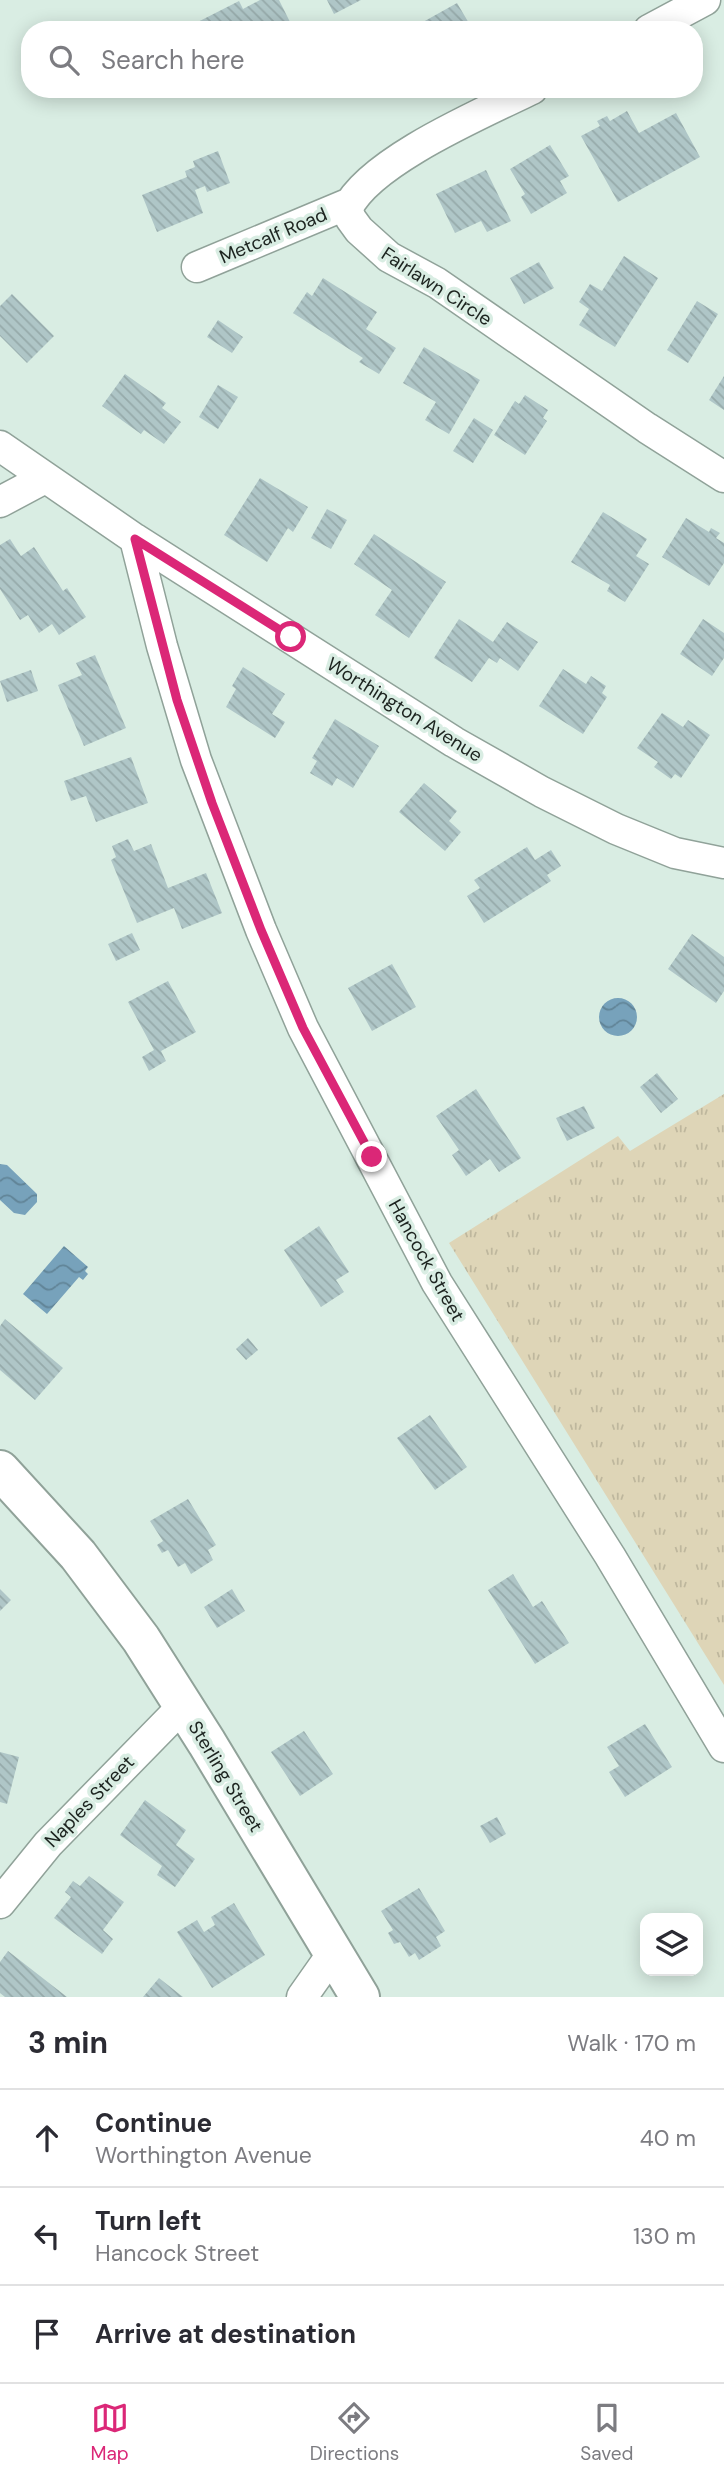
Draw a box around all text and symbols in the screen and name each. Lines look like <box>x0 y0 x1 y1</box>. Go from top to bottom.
search box <box>21 21 703 98</box>
icon: search <box>45 41 83 79</box>
text: Search here <box>101 43 244 77</box>
street label: Metcalf Road <box>215 202 331 269</box>
street label: Fairlawn Circle <box>377 241 497 332</box>
route start <box>275 621 306 652</box>
street label: Worthington Avenue <box>322 651 487 767</box>
route end <box>356 1141 387 1172</box>
street label: Hancock Street <box>383 1195 470 1326</box>
street label: Sterling Street <box>183 1716 269 1836</box>
street label: Naples Street <box>39 1750 140 1853</box>
map controls <box>640 1913 703 1976</box>
button: layers <box>640 1913 703 1976</box>
text: 3 min <box>28 2023 108 2062</box>
text: Walk · 170 m <box>567 2028 696 2058</box>
text: Continue <box>95 2106 212 2140</box>
icon: ahead <box>28 2119 66 2157</box>
text: 40 m <box>640 2123 696 2153</box>
text: Worthington Avenue <box>95 2140 312 2170</box>
text: Turn left <box>95 2204 202 2238</box>
icon: left <box>28 2217 66 2255</box>
text: 130 m <box>633 2221 696 2251</box>
text: Hancock Street <box>95 2238 259 2268</box>
icon: arrive <box>28 2315 66 2353</box>
text: Arrive at destination <box>95 2317 356 2351</box>
tab: Map <box>91 2399 129 2466</box>
tab: Directions <box>310 2399 399 2466</box>
tab: Saved <box>580 2399 633 2466</box>

